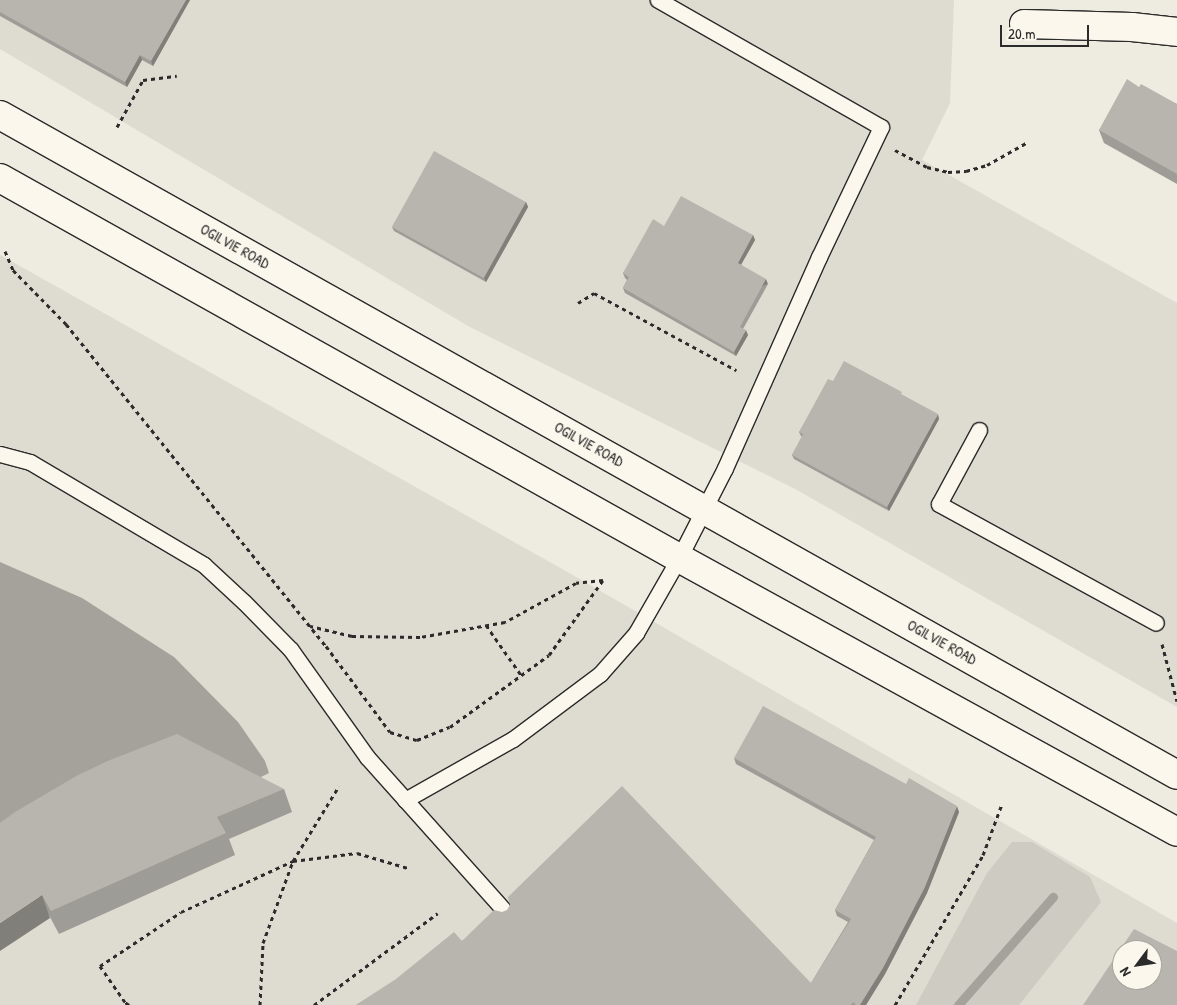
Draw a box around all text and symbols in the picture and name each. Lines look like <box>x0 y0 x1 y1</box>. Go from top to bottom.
scale bar <box>1002 15 1091 47</box>
text: 20 m <box>1008 23 1035 44</box>
street label: OGILVIE ROAD <box>197 220 273 272</box>
street label: OGILVIE ROAD <box>551 418 627 470</box>
street label: OGILVIE ROAD <box>904 616 980 668</box>
north arrow <box>1112 940 1162 990</box>
text: N <box>1115 964 1135 981</box>

